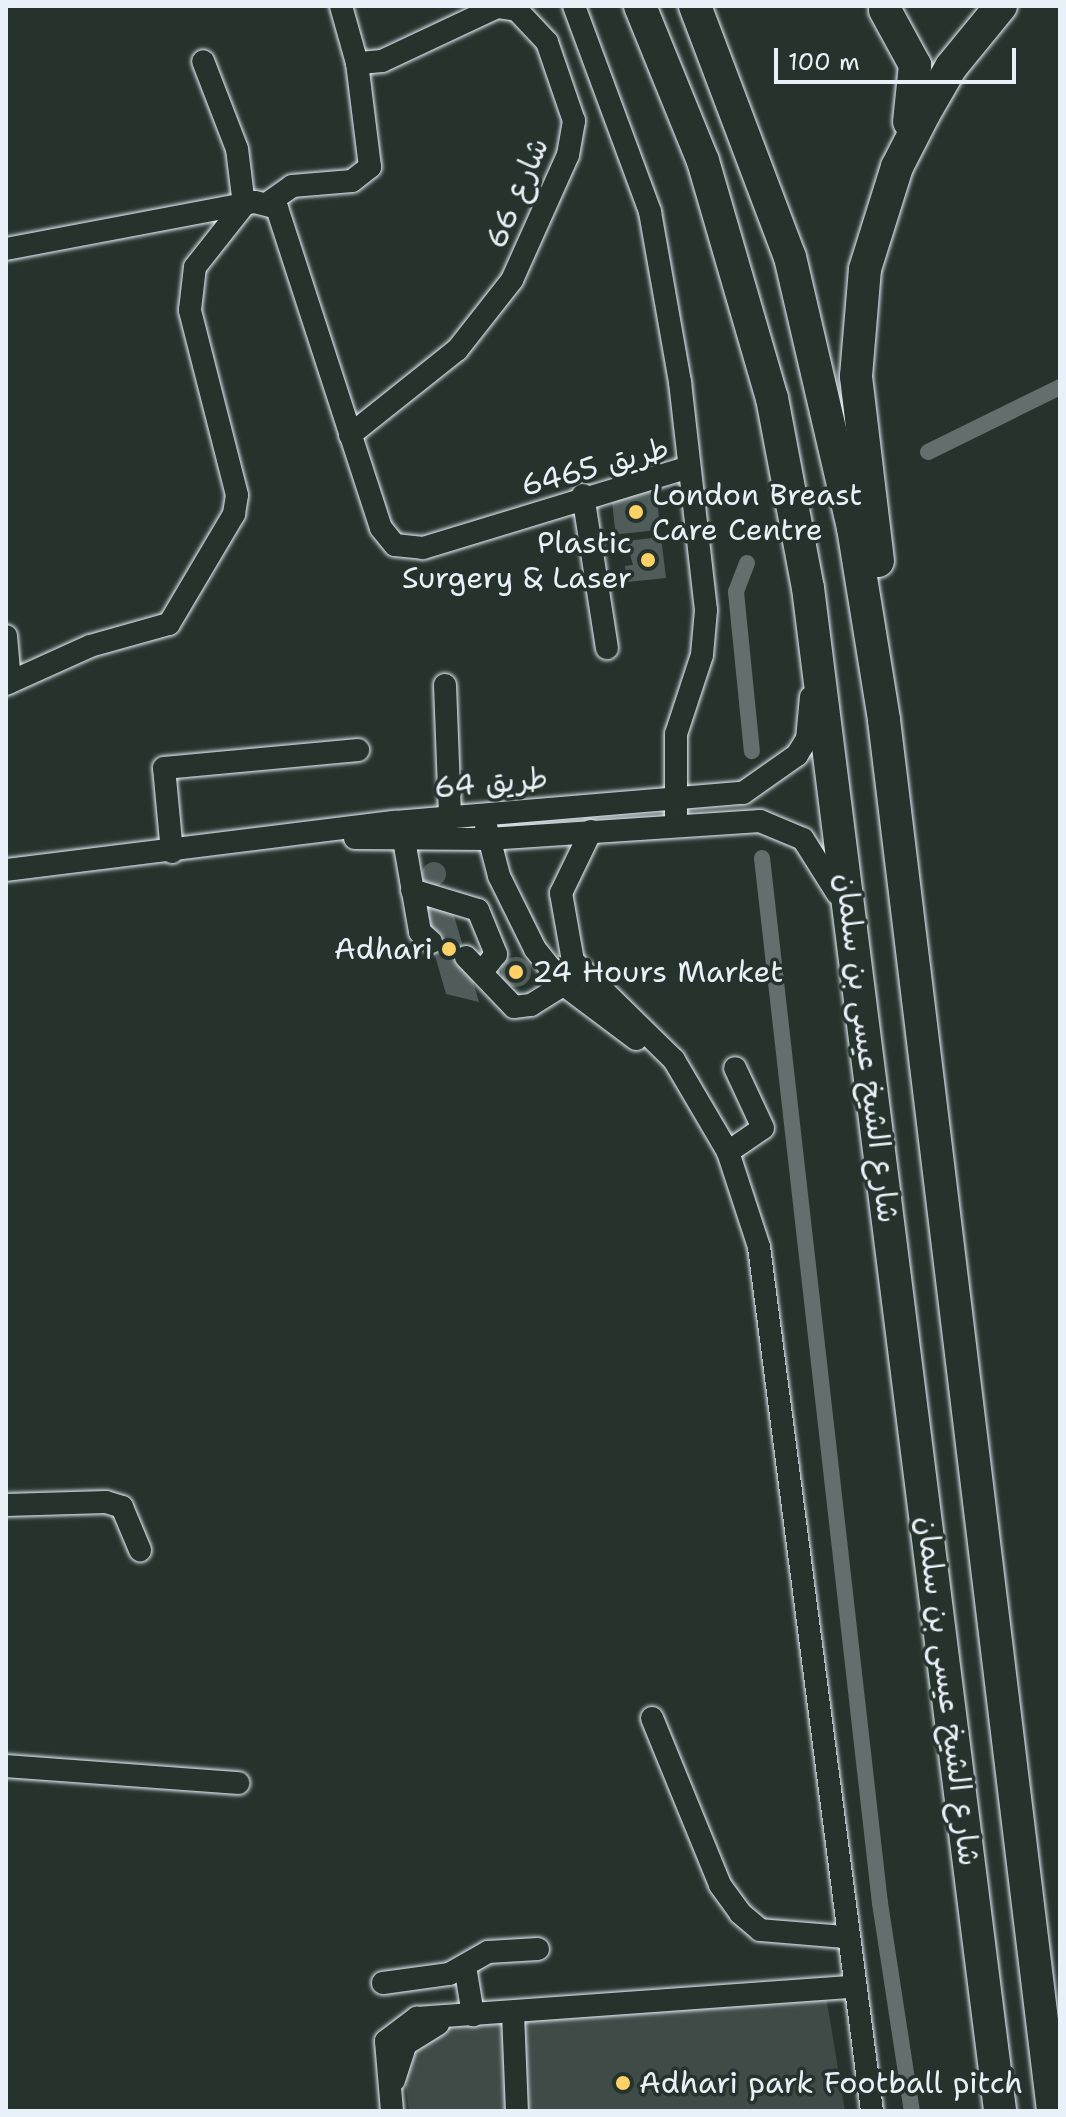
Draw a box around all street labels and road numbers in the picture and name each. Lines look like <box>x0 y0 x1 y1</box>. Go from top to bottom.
street label: شارع 66 <box>478 132 556 254</box>
street label: طريق 6465 <box>517 430 673 504</box>
street label: طريق 64 <box>433 760 549 806</box>
street label: شارع الشيخ عيسى بن سلمان <box>828 871 906 1225</box>
street label: شارع الشيخ عيسى بن سلمان <box>909 1514 987 1868</box>

